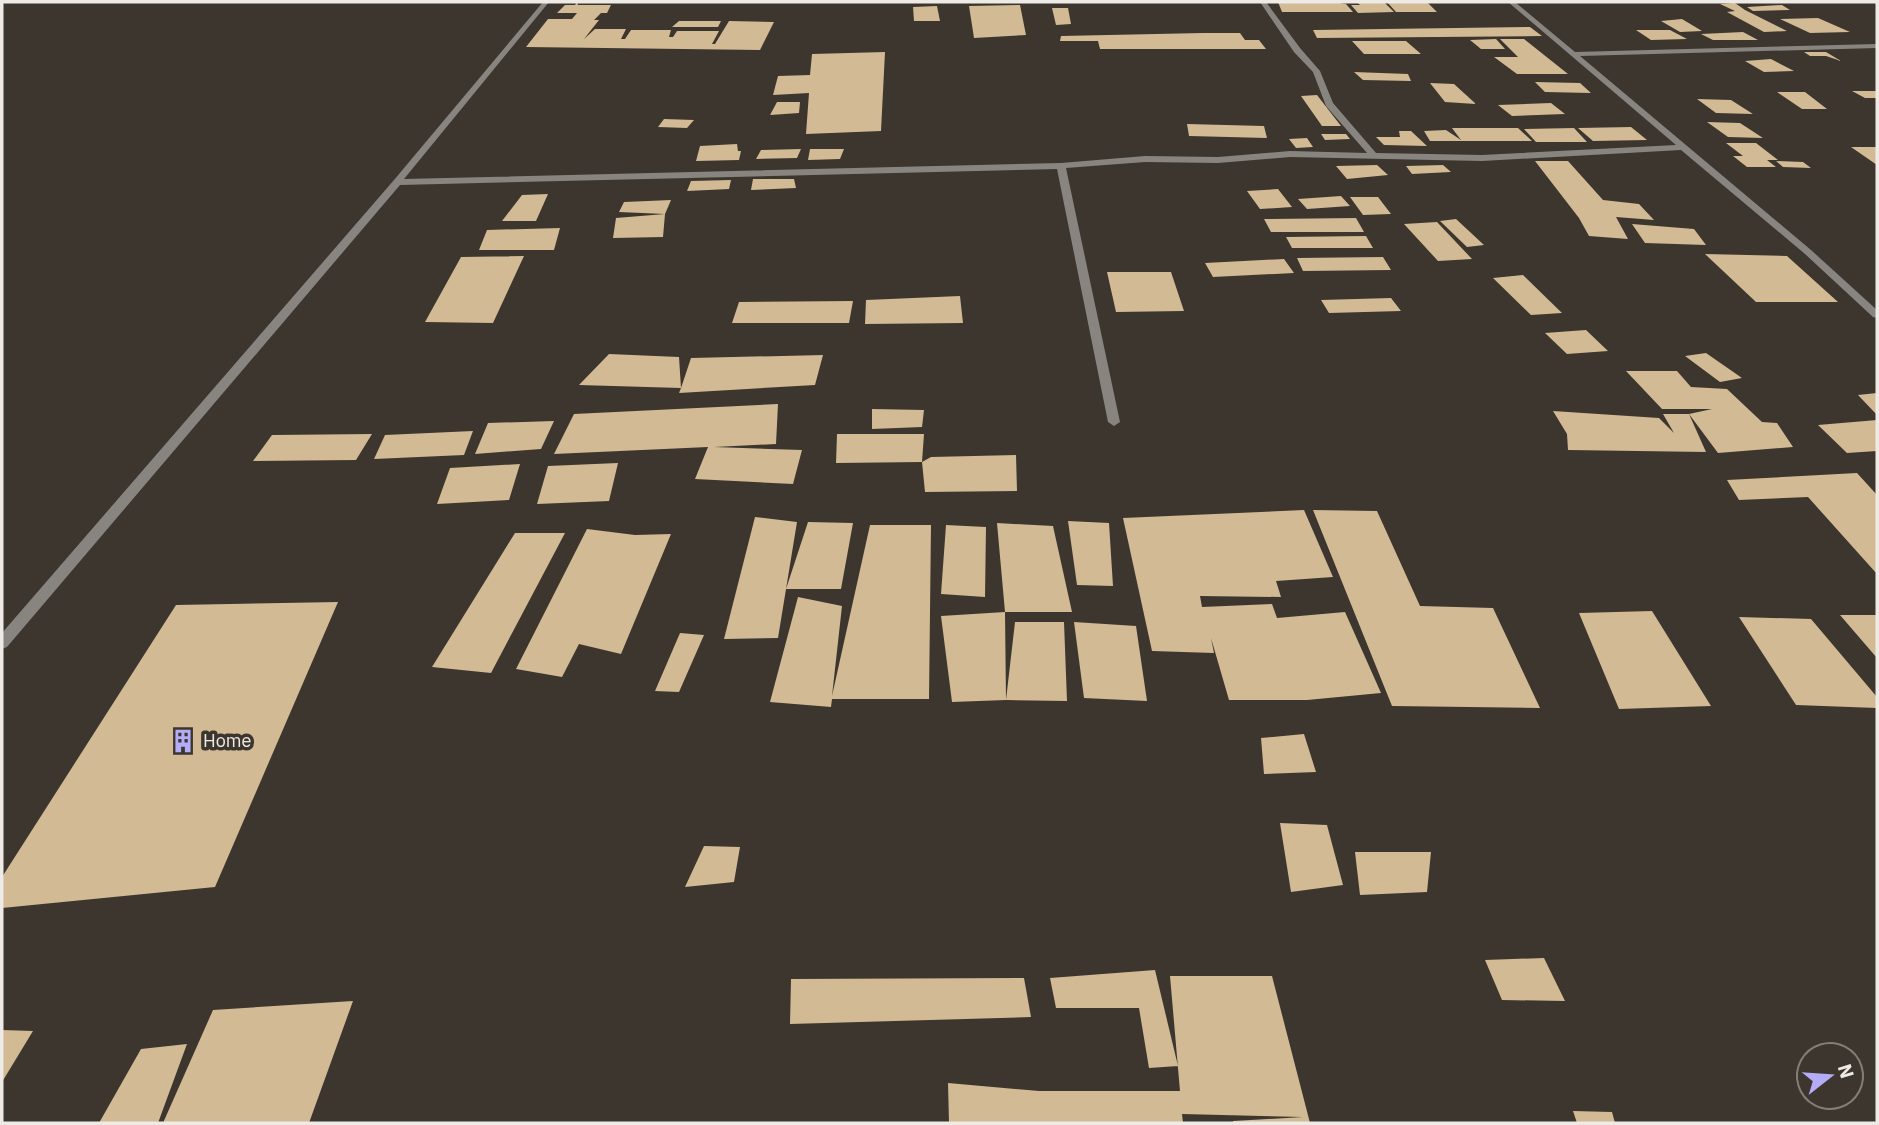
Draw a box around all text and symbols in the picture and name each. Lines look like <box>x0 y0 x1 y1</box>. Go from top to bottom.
building icon: Home <box>169 727 197 755</box>
place label: Home <box>203 729 252 752</box>
north arrow <box>1795 1041 1865 1111</box>
text: N <box>1833 1061 1860 1081</box>

